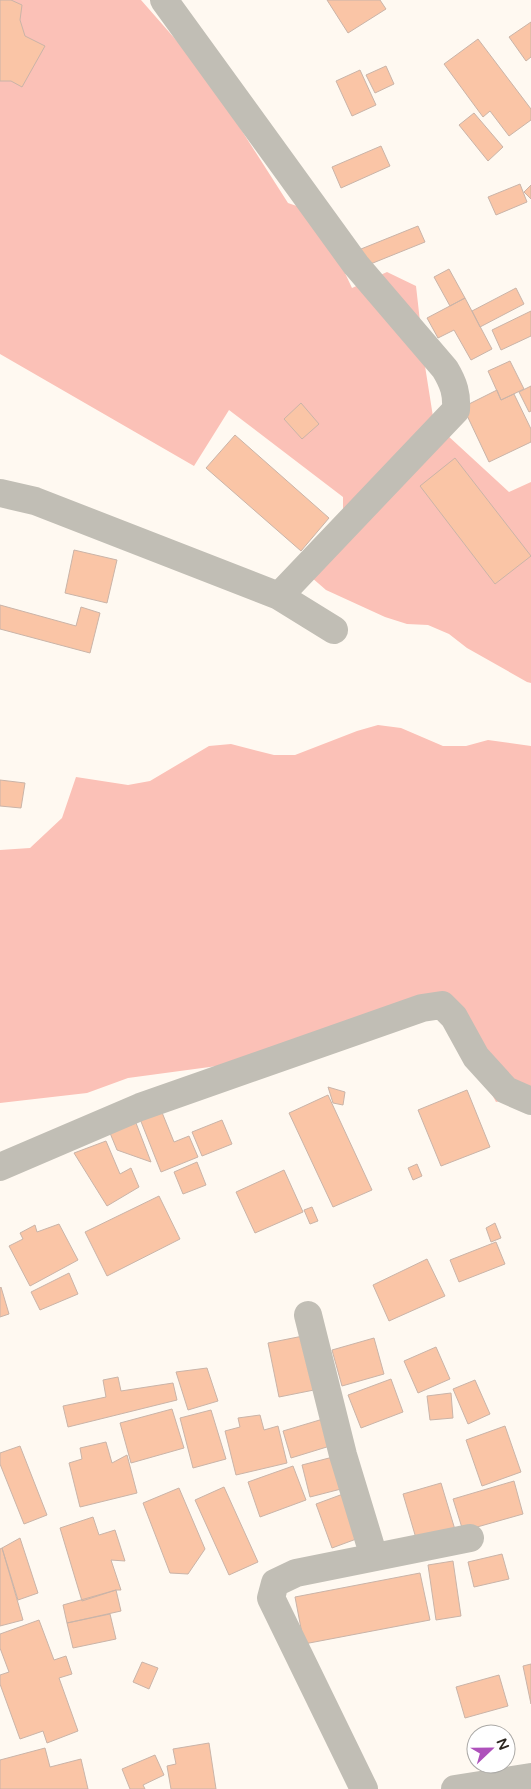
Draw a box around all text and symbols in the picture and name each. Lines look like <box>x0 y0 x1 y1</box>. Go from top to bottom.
north arrow <box>466 1724 516 1774</box>
text: N <box>493 1736 513 1753</box>

